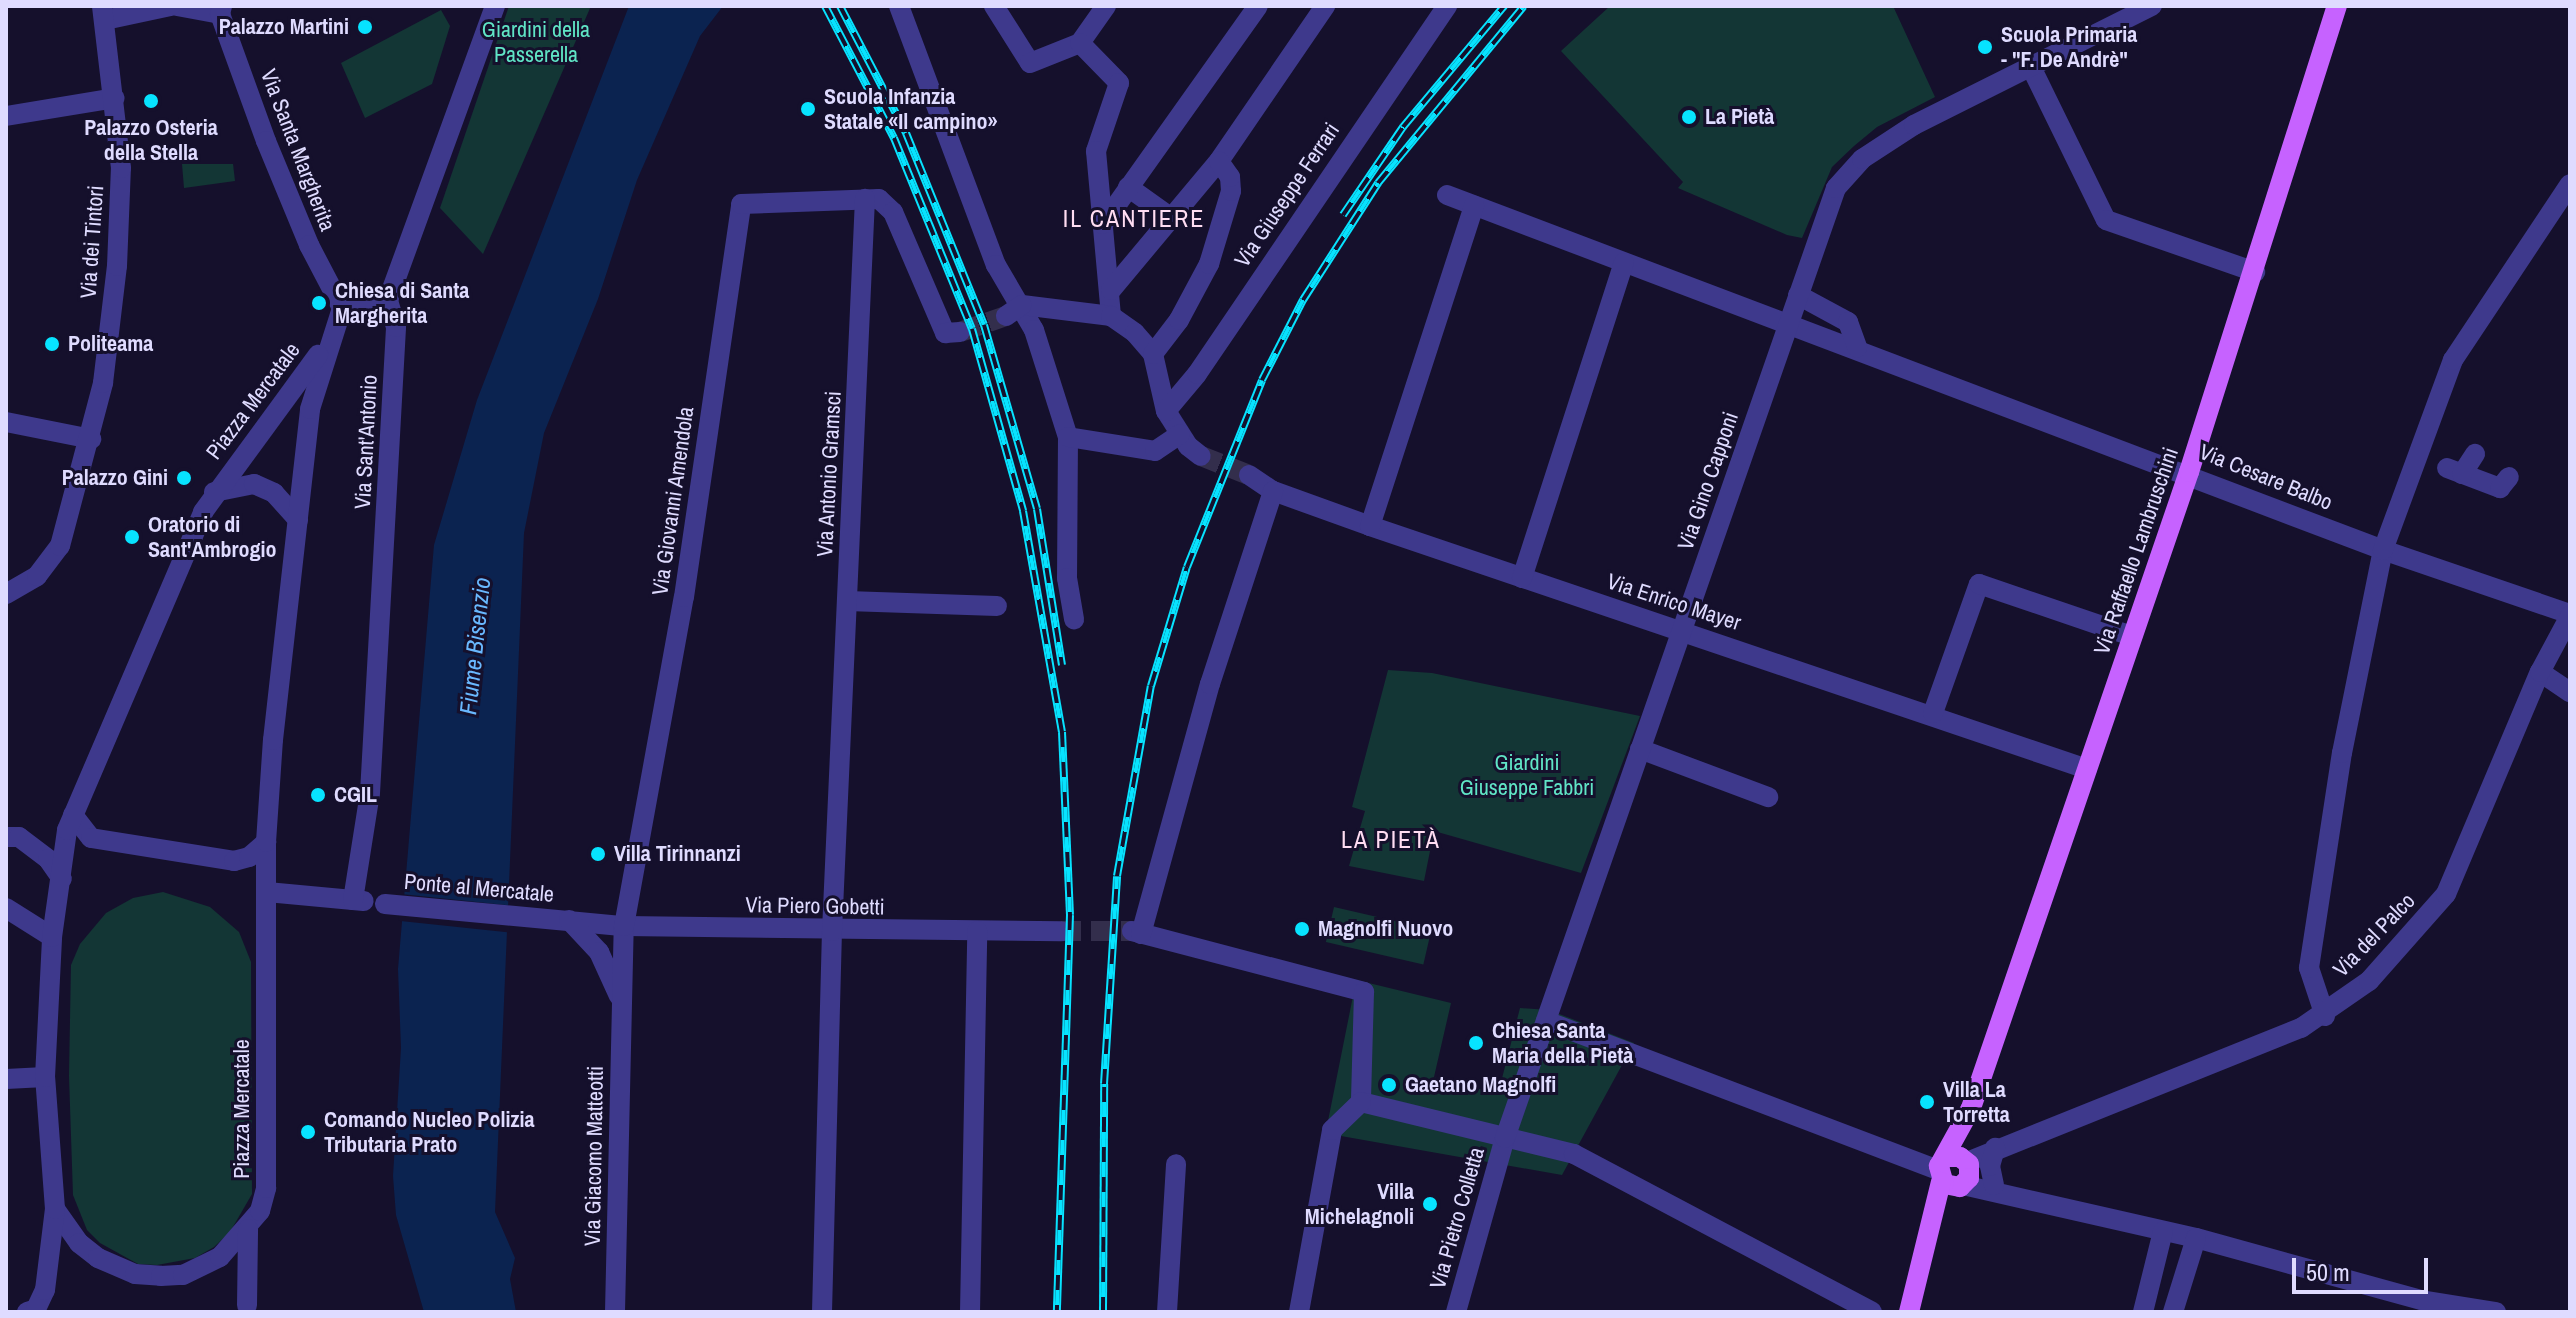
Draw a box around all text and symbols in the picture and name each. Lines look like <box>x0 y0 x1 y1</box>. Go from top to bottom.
place label: Palazzo Martini <box>219 14 349 40</box>
park label: Giardini della Passerella <box>482 16 590 68</box>
marker: Palazzo Martini <box>356 18 374 36</box>
place label: Scuola Primaria - "F. De Andrè" <box>2001 21 2137 72</box>
marker: Scuola Primaria - "F. De Andrè" <box>1976 38 1994 56</box>
street label: Via Santa Margherita <box>255 65 341 235</box>
place label: Scuola Infanzia Statale «Il campino» <box>824 83 997 134</box>
marker: Palazzo Osteria della Stella <box>142 92 160 110</box>
marker: Scuola Infanzia Statale «Il campino» <box>799 100 817 118</box>
place label: La Pietà <box>1705 104 1774 130</box>
marker: La Pietà <box>1680 108 1698 126</box>
place label: Palazzo Osteria della Stella <box>84 114 218 166</box>
street label: Via Giuseppe Ferrari <box>1229 118 1345 272</box>
street label: Via dei Tintori <box>75 184 109 300</box>
district label: IL CANTIERE <box>1062 205 1206 233</box>
place label: Chiesa di Santa Margherita <box>335 277 469 328</box>
marker: Chiesa di Santa Margherita <box>310 294 328 312</box>
place label: Politeama <box>68 331 153 357</box>
marker: Politeama <box>43 335 61 353</box>
street label: Piazza Mercatale <box>201 337 305 465</box>
street label: Via Sant'Antonio <box>349 374 383 510</box>
street label: Via Antonio Gramsci <box>811 390 847 558</box>
street label: Via Giovanni Amendola <box>647 404 699 598</box>
street label: Via Gino Capponi <box>1672 409 1744 553</box>
street label: Via Cesare Balbo <box>2196 438 2336 516</box>
street label: Via Raffaello Lambruschini <box>2088 444 2184 658</box>
place label: Palazzo Gini <box>62 465 168 491</box>
marker: Palazzo Gini <box>175 469 193 487</box>
place label: Oratorio di Sant'Ambrogio <box>148 511 277 562</box>
marker: Oratorio di Sant'Ambrogio <box>123 528 141 546</box>
street label: Via Enrico Mayer <box>1604 568 1744 636</box>
water label: Fiume Bisenzio <box>453 576 497 716</box>
park label: Giardini Giuseppe Fabbri <box>1460 749 1594 800</box>
place label: CGIL <box>334 782 377 808</box>
marker: CGIL <box>309 786 327 804</box>
district label: LA PIETÀ <box>1341 826 1441 854</box>
place label: Villa Tirinnanzi <box>614 841 741 867</box>
marker: Villa Tirinnanzi <box>589 845 607 863</box>
street label: Ponte al Mercatale <box>403 868 555 908</box>
street label: Via del Palco <box>2328 888 2420 982</box>
street label: Via Piero Gobetti <box>745 892 885 920</box>
place label: Magnolfi Nuovo <box>1318 916 1453 942</box>
marker: Magnolfi Nuovo <box>1293 920 1311 938</box>
place label: Chiesa Santa Maria della Pietà <box>1492 1017 1633 1068</box>
marker: Chiesa Santa Maria della Pietà <box>1467 1034 1485 1052</box>
street label: Piazza Mercatale <box>229 1039 255 1179</box>
street label: Via Giacomo Matteotti <box>579 1066 609 1246</box>
place label: Gaetano Magnolfi <box>1405 1072 1556 1098</box>
marker: Gaetano Magnolfi <box>1380 1076 1398 1094</box>
place label: Villa La Torretta <box>1943 1076 2010 1128</box>
marker: Villa La Torretta <box>1918 1093 1936 1111</box>
place label: Comando Nucleo Polizia Tributaria Prato <box>324 1106 535 1158</box>
marker: Comando Nucleo Polizia Tributaria Prato <box>299 1123 317 1141</box>
street label: Via Pietro Colletta <box>1424 1144 1490 1292</box>
place label: Villa Michelagnoli <box>1305 1178 1414 1230</box>
marker: Villa Michelagnoli <box>1421 1195 1439 1213</box>
scale bar <box>2296 1242 2432 1292</box>
text: 50 m <box>2306 1256 2350 1288</box>

